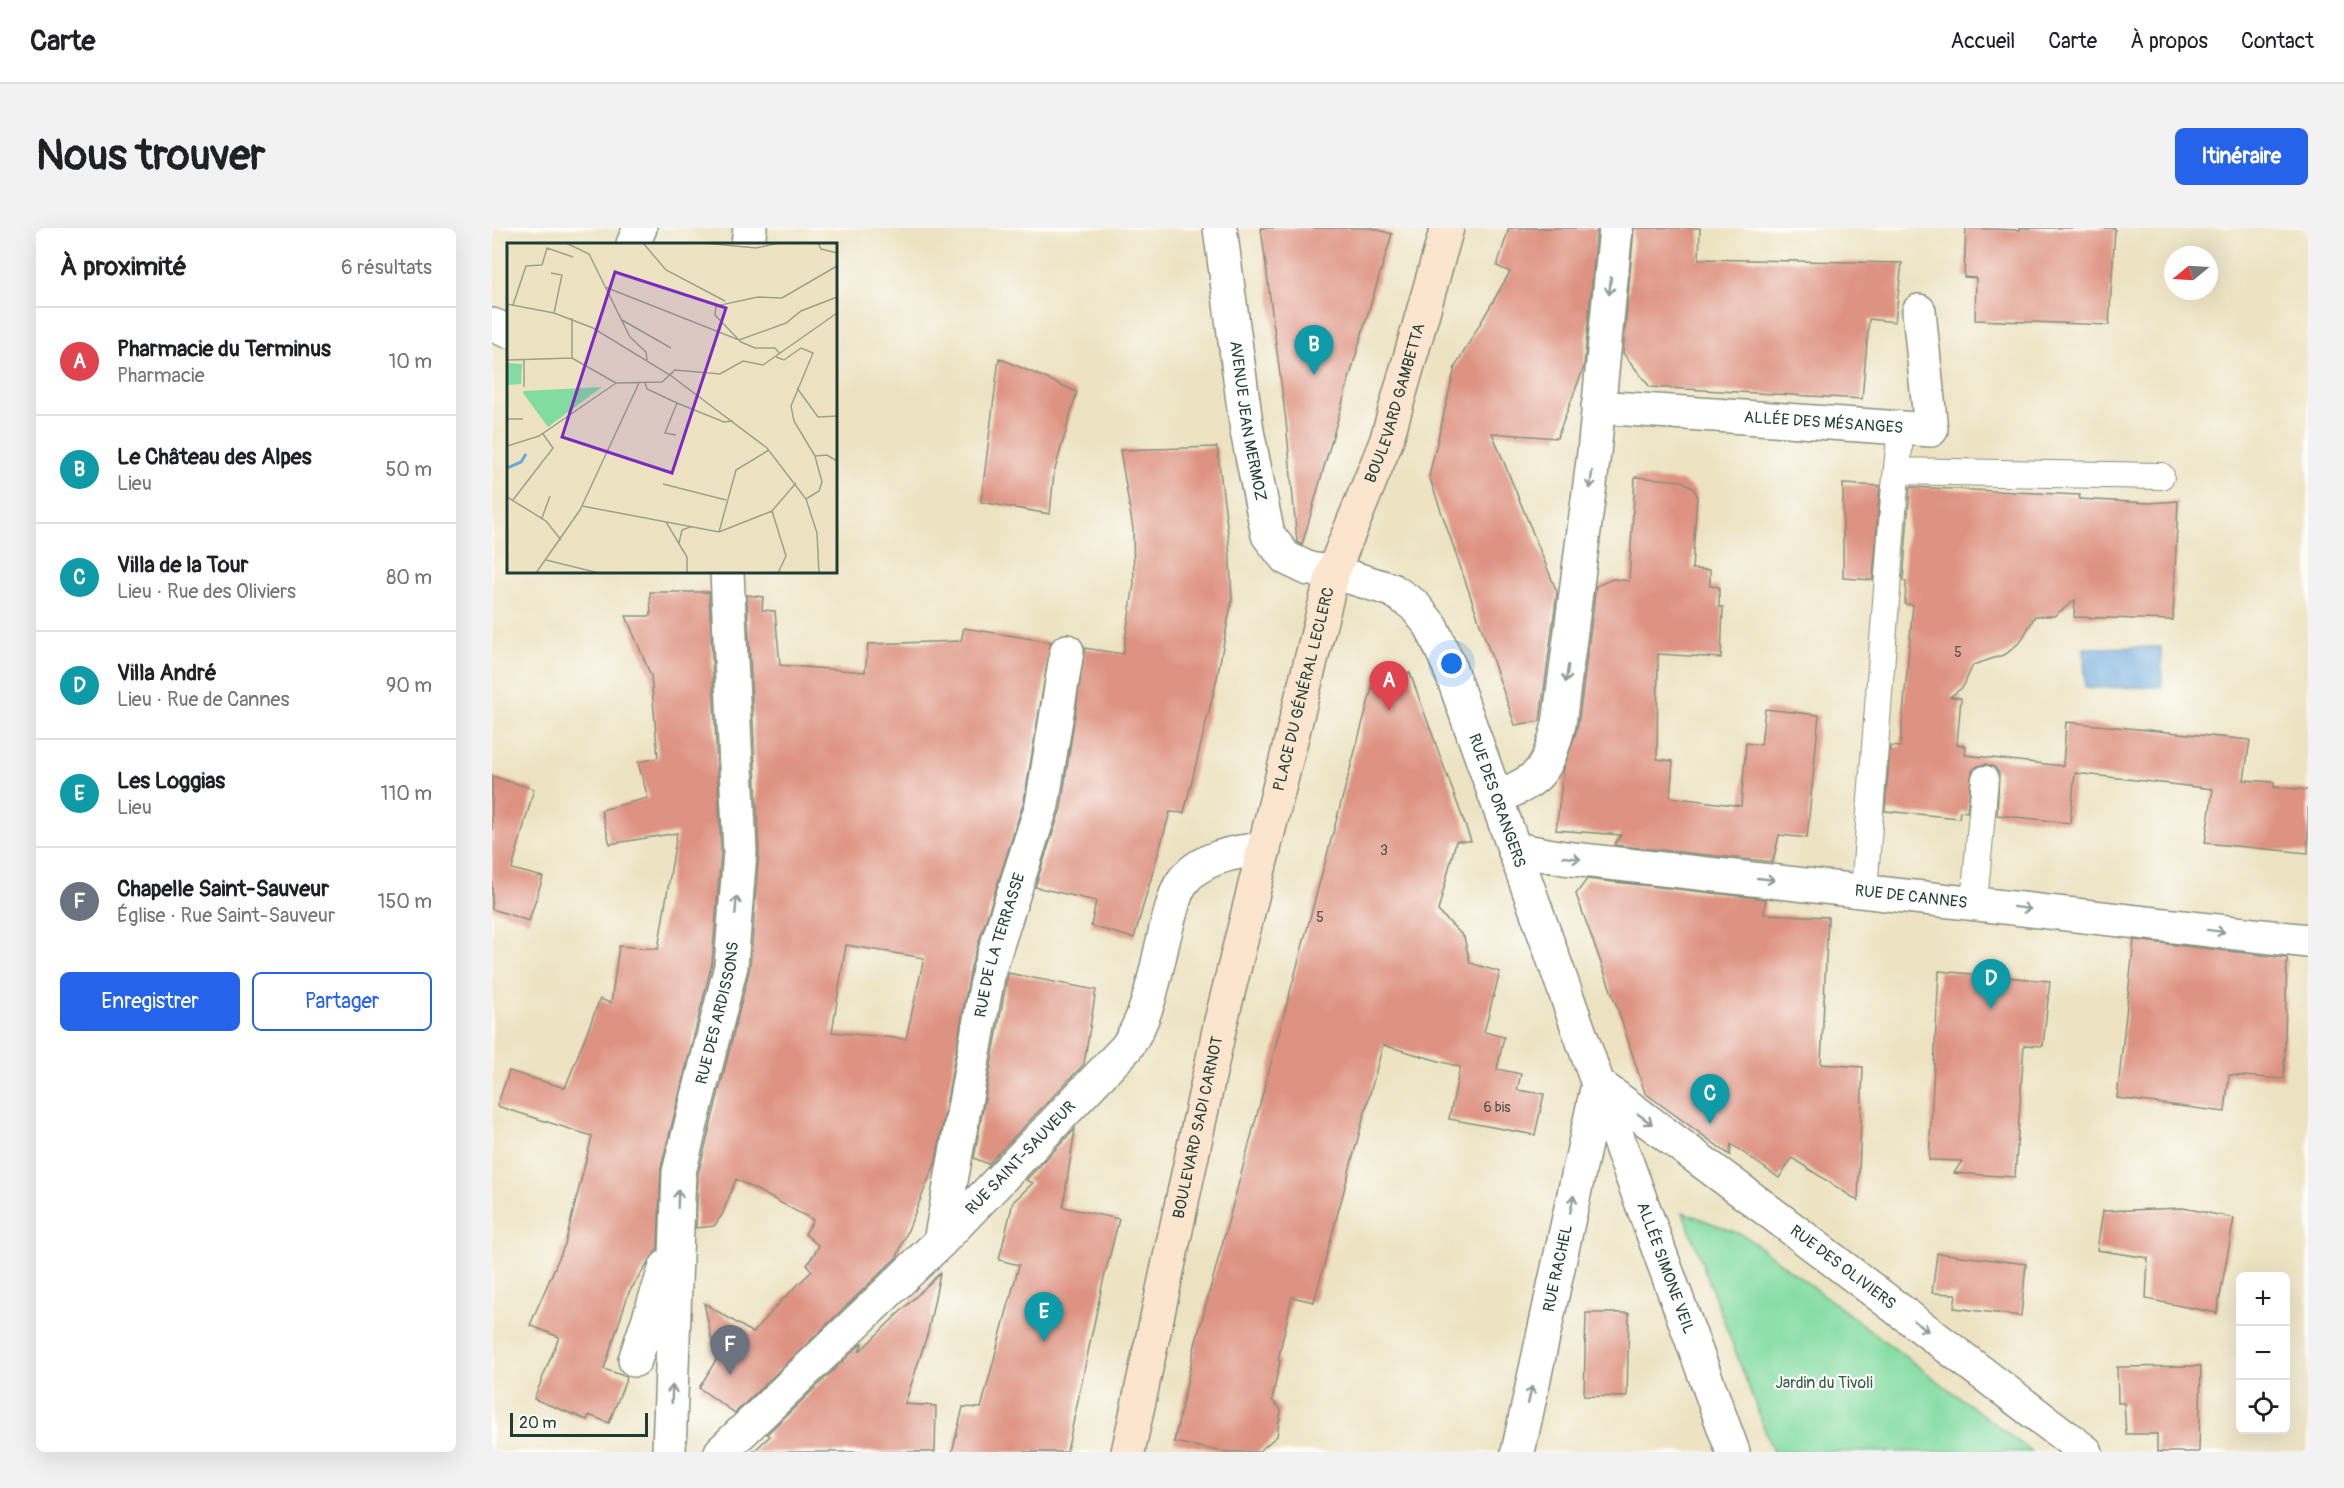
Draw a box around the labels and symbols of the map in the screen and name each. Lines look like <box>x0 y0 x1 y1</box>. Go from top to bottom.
inset map <box>507 243 837 573</box>
north arrow <box>2164 246 2218 300</box>
one-way arrow <box>1604 276 1615 296</box>
street label: BOULEVARD GAMBETTA <box>1360 321 1429 486</box>
pin: B <box>1294 326 1334 375</box>
street label: AVENUE JEAN MERMOZ <box>1225 340 1271 503</box>
street label: ALLÉE DES MÉSANGES <box>1743 407 1904 438</box>
one-way arrow <box>1585 470 1596 490</box>
street label: PLACE DU GÉNÉRAL LECLERC <box>1269 585 1339 793</box>
house number: 5 <box>1954 644 1962 661</box>
your location <box>1437 649 1466 678</box>
pin: A <box>1370 662 1408 711</box>
one-way arrow <box>1561 663 1572 683</box>
street label: RUE DES ORANGERS <box>1464 731 1530 871</box>
house number: 3 <box>1380 842 1388 859</box>
one-way arrow <box>1562 853 1582 864</box>
street label: RUE DE LA TERRASSE <box>971 870 1030 1019</box>
one-way arrow <box>1756 874 1775 885</box>
street label: RUE DE CANNES <box>1854 881 1968 913</box>
one-way arrow <box>731 896 742 916</box>
one-way arrow <box>2012 903 2032 914</box>
house number: 5 <box>1316 909 1324 926</box>
one-way arrow <box>2206 925 2226 936</box>
street label: RUE DES ARDISSONS <box>692 941 743 1086</box>
pin: D <box>1972 960 2010 1009</box>
street label: BOULEVARD SADI CARNOT <box>1169 1034 1227 1220</box>
pin: C <box>1690 1074 1730 1124</box>
street label: RUE SAINT-SAUVEUR <box>961 1097 1080 1219</box>
house number: 6 bis <box>1484 1099 1511 1116</box>
one-way arrow <box>1637 1113 1653 1125</box>
one-way arrow <box>673 1189 684 1209</box>
one-way arrow <box>1567 1195 1578 1215</box>
street label: ALLÉE SIMONE VEIL <box>1632 1199 1699 1337</box>
street label: RUE DES OLIVIERS <box>1786 1221 1900 1314</box>
street label: RUE RACHEL <box>1539 1223 1577 1314</box>
pin: E <box>1024 1292 1064 1342</box>
one-way arrow <box>1912 1320 1928 1333</box>
pin: F <box>710 1326 750 1375</box>
park label: Jardin du Tivoli <box>1775 1373 1873 1393</box>
one-way arrow <box>666 1384 678 1404</box>
one-way arrow <box>1525 1386 1537 1405</box>
scale bar <box>510 1410 648 1438</box>

